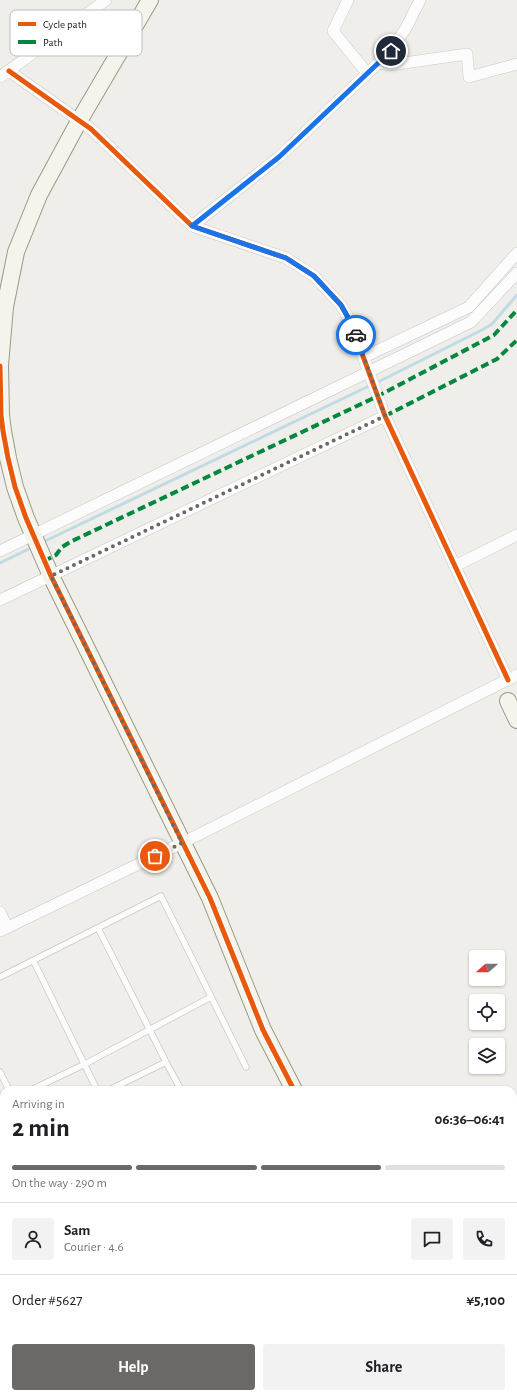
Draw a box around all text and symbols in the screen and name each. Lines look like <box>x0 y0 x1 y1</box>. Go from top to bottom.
legend <box>10 10 142 56</box>
text: Cycle path <box>43 19 87 30</box>
pin <box>374 34 408 68</box>
text: Path <box>43 37 63 48</box>
icon: home <box>380 40 402 62</box>
courier <box>336 315 376 355</box>
icon: car <box>345 324 367 346</box>
pin <box>138 839 172 873</box>
icon: bag <box>144 845 166 867</box>
north arrow <box>469 950 505 986</box>
map controls <box>469 950 505 1074</box>
button: locate <box>469 994 505 1030</box>
button: layers <box>469 1038 505 1074</box>
text: Arriving in <box>12 1098 65 1111</box>
text: 06:36–06:41 <box>434 1112 505 1127</box>
text: 2 min <box>12 1115 70 1141</box>
text: On the way · 290 m <box>12 1177 107 1190</box>
button: person <box>12 1218 54 1260</box>
button: chat <box>411 1218 453 1260</box>
button: phone <box>463 1218 505 1260</box>
text: Sam <box>64 1223 90 1238</box>
text: Courier · 4.6 <box>64 1241 124 1254</box>
text: Order #5627 <box>12 1293 83 1308</box>
text: ¥5,100 <box>466 1293 505 1308</box>
button: Help <box>12 1344 255 1390</box>
button: Share <box>263 1344 505 1390</box>

